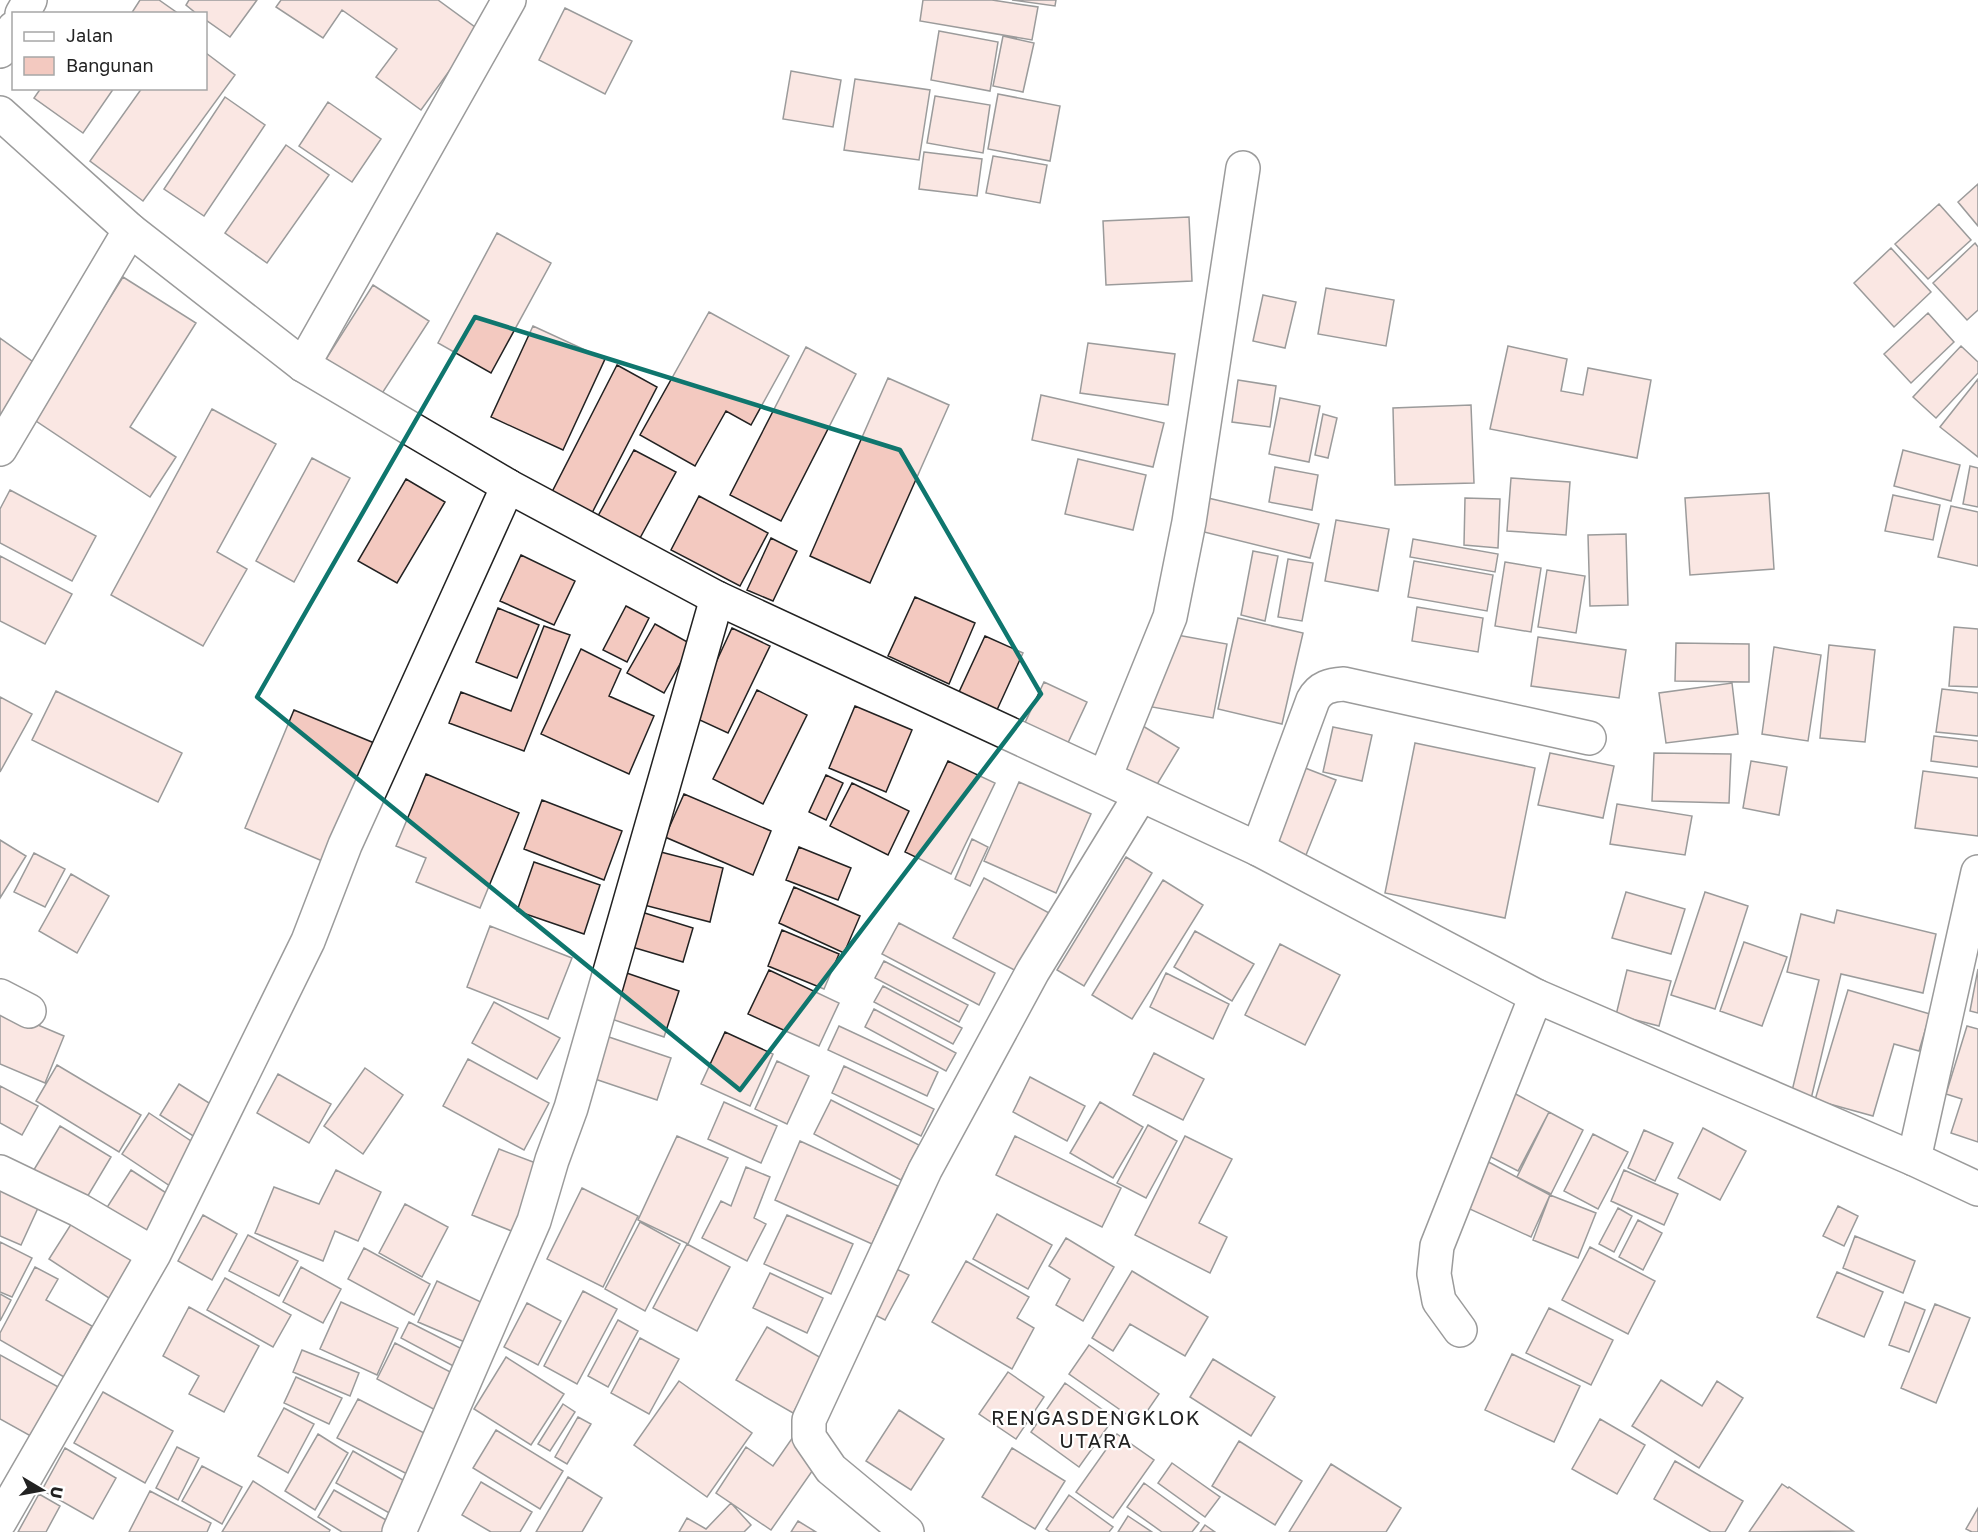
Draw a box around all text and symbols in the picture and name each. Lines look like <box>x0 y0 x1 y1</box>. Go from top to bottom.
legend <box>12 12 207 90</box>
text: Jalan <box>66 24 113 46</box>
text: Bangunan <box>66 54 154 76</box>
district label: RENGASDENGKLOK UTARA <box>991 1405 1201 1452</box>
north arrow <box>12 1460 72 1520</box>
text: U <box>46 1485 68 1500</box>

